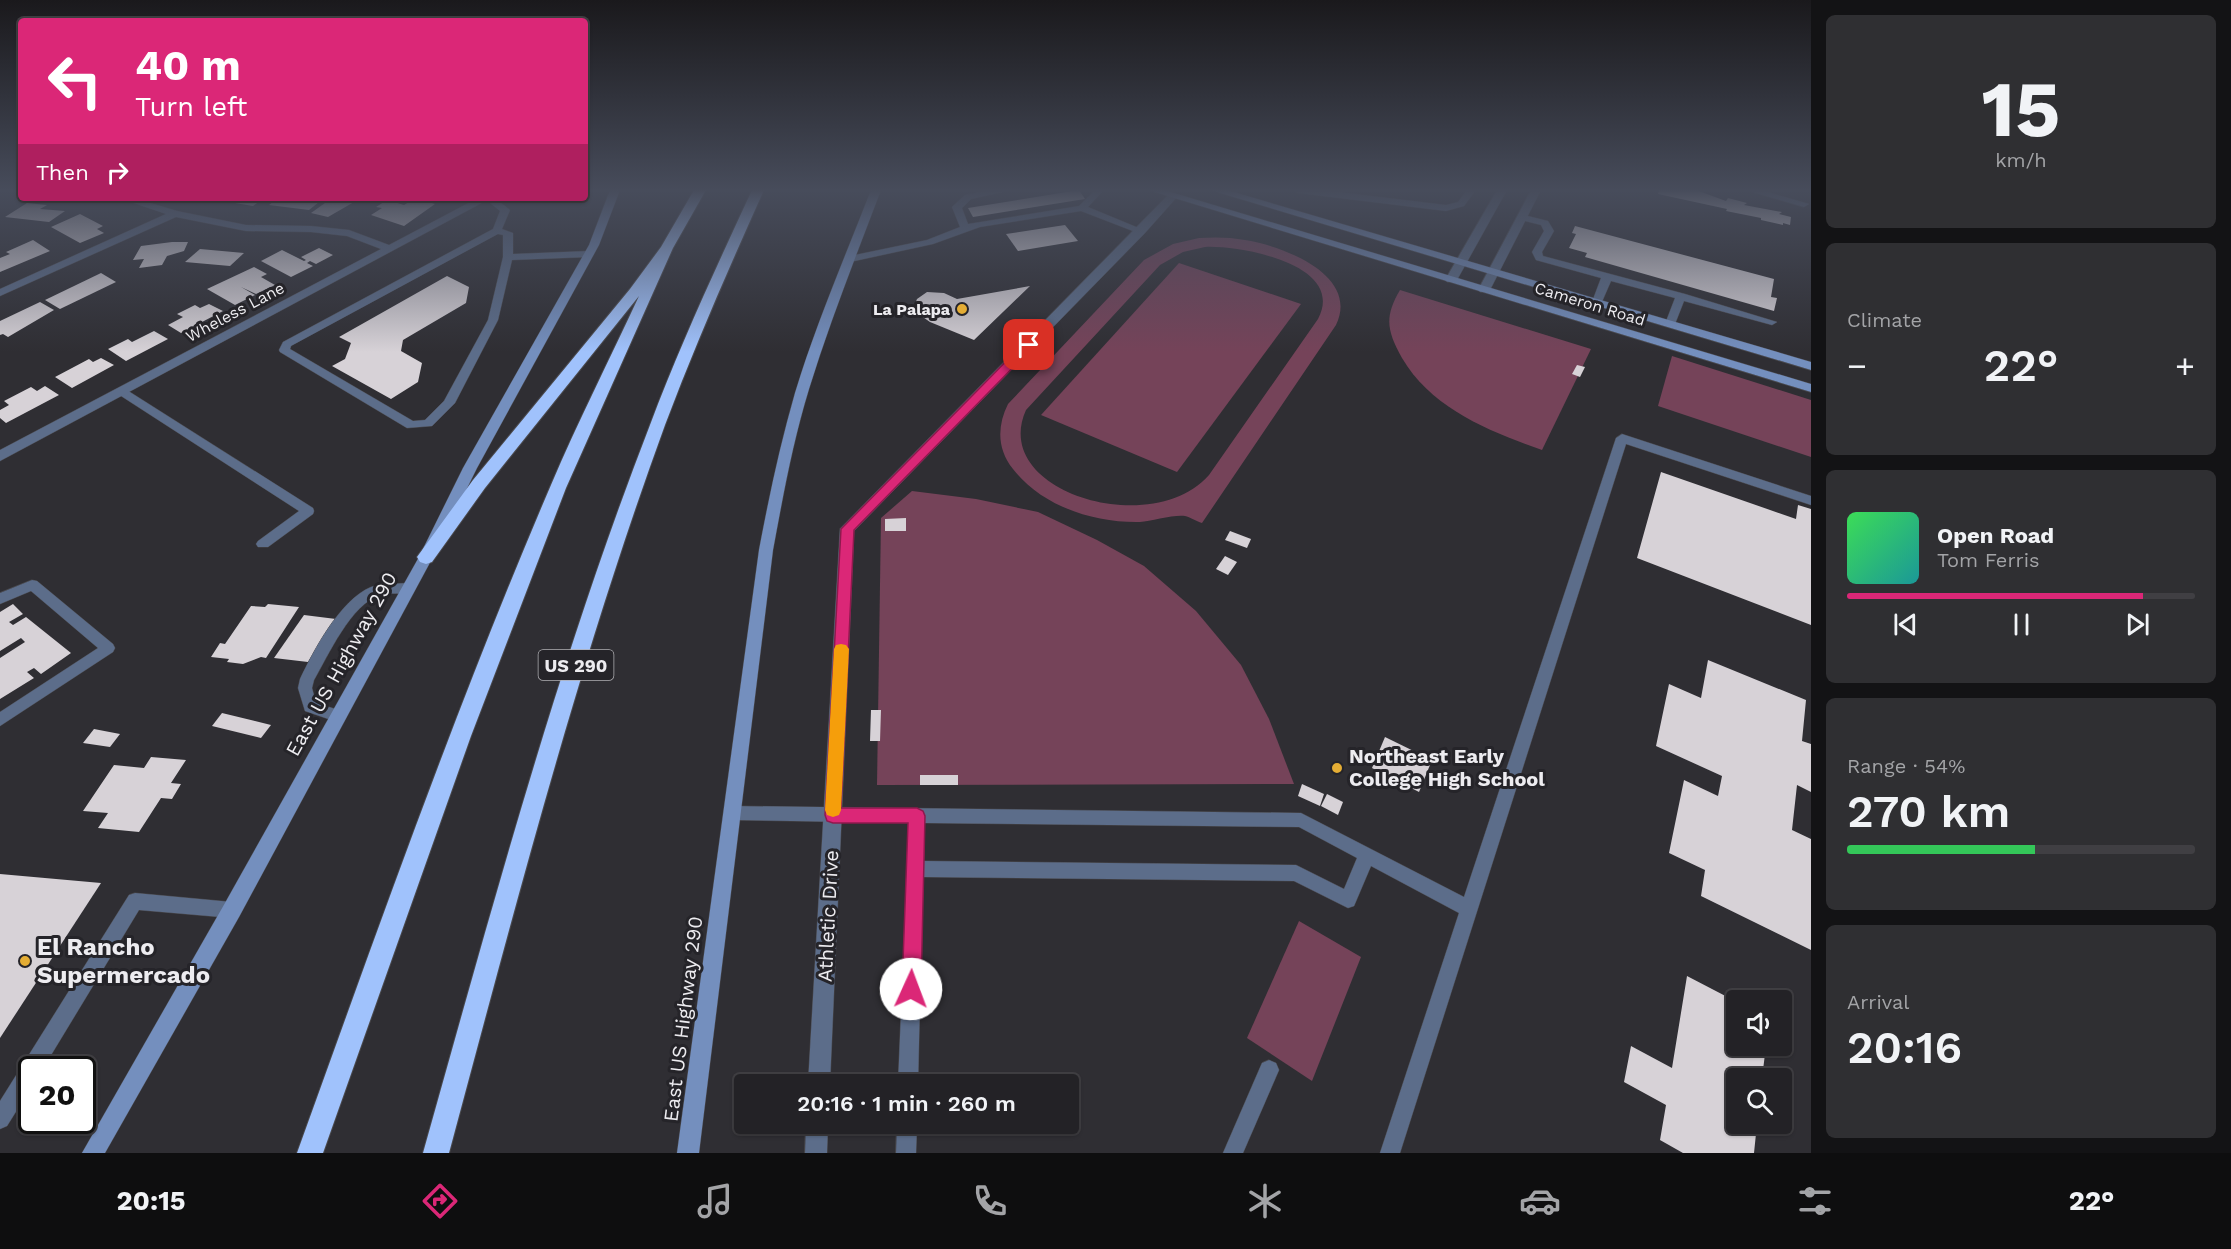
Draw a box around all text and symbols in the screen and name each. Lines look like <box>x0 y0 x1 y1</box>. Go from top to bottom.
text: 40 m <box>135 41 241 90</box>
icon: left <box>36 42 114 120</box>
text: 15 <box>1981 63 2061 155</box>
text: Turn left <box>135 91 247 123</box>
text: km/h <box>1995 148 2047 172</box>
icon: right <box>101 156 134 189</box>
text: Then <box>36 160 89 185</box>
street label: Wheless Lane <box>183 278 287 346</box>
street label: Cameron Road <box>1532 278 1648 330</box>
place label: La Palapa <box>873 300 951 319</box>
marker: La Palapa <box>955 302 969 316</box>
text: Climate <box>1847 308 1922 332</box>
pin <box>1003 319 1054 370</box>
icon: arrive <box>1012 328 1045 361</box>
text: 22° <box>1984 339 2058 392</box>
text: − <box>1847 346 1867 385</box>
text: + <box>2175 346 2195 385</box>
text: Open Road <box>1937 523 2054 548</box>
text: Tom Ferris <box>1937 548 2040 572</box>
street label: East US Highway 290 <box>280 568 402 760</box>
icon: previous <box>1889 608 1922 641</box>
icon: pause <box>2005 608 2038 641</box>
icon: next <box>2121 608 2154 641</box>
road number: US 290 <box>538 650 614 680</box>
place label: Northeast Early College High School <box>1349 744 1545 791</box>
text: Range · 54% <box>1847 754 1965 778</box>
marker: Northeast Early College High School <box>1330 761 1344 775</box>
text: 270 km <box>1847 785 2010 838</box>
street label: Athletic Drive <box>813 849 843 983</box>
street label: East US Highway 290 <box>658 915 708 1123</box>
place label: El Rancho Supermercado <box>37 933 210 989</box>
marker: El Rancho Supermercado <box>18 954 32 968</box>
position arrow <box>879 957 943 1021</box>
map controls <box>1726 990 1792 1134</box>
button: sound <box>1726 990 1792 1056</box>
text: Arrival <box>1847 990 1909 1014</box>
text: 20:16 <box>1847 1021 1962 1074</box>
speed limit sign: 20 <box>18 1056 96 1134</box>
button: search <box>1726 1068 1792 1134</box>
text: 20:16 · 1 min · 260 m <box>797 1091 1016 1116</box>
icon: directions <box>419 1180 461 1222</box>
icon: music <box>694 1180 736 1222</box>
icon: phone <box>969 1180 1011 1222</box>
icon: climate <box>1244 1180 1286 1222</box>
icon: car <box>1519 1180 1561 1222</box>
icon: filters <box>1794 1180 1836 1222</box>
text: 20:15 <box>117 1185 186 1217</box>
text: 22° <box>2069 1185 2114 1217</box>

